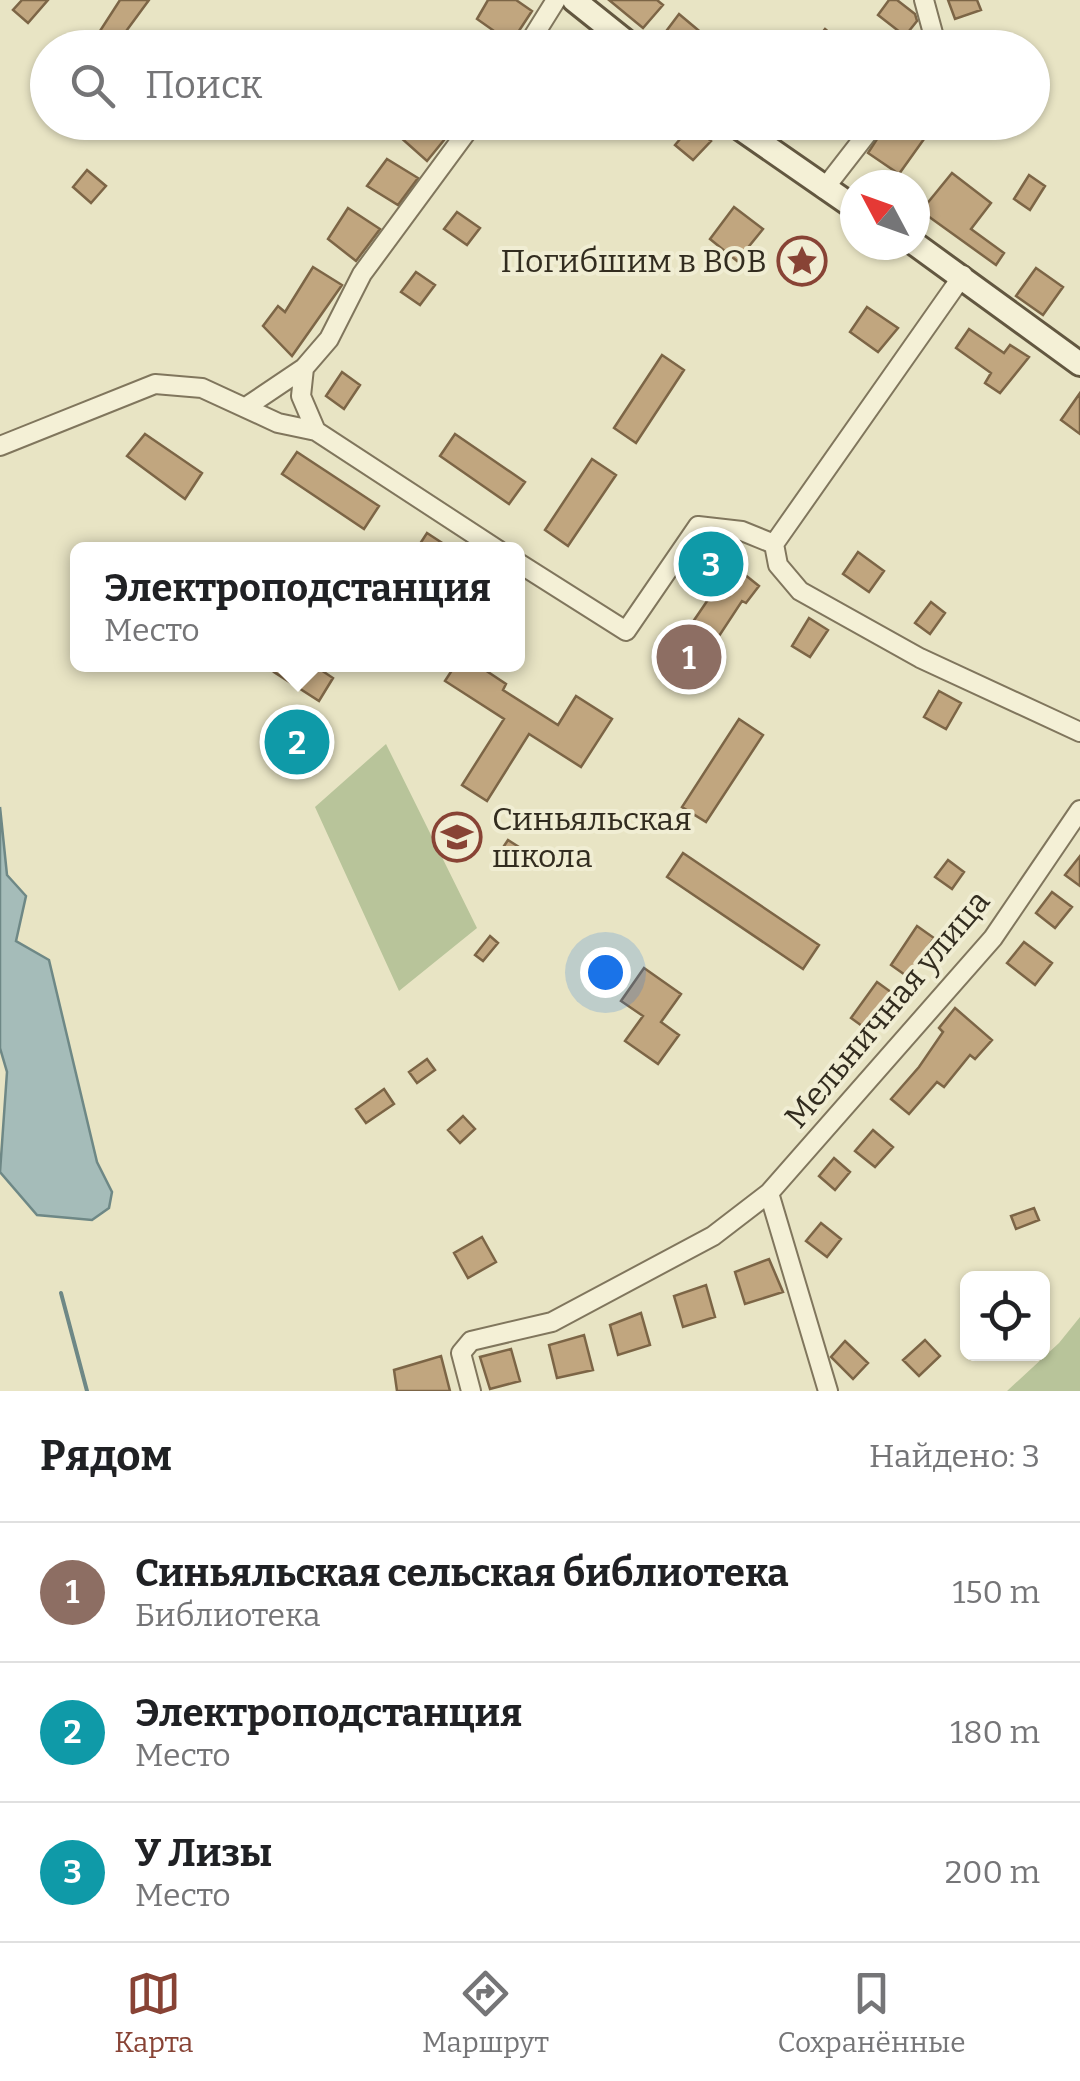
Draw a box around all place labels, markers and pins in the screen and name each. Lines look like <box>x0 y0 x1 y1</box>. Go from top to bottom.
place icon: Погибшим в ВОВ <box>776 235 828 287</box>
place label: Погибшим в ВОВ <box>501 242 767 280</box>
pin: 3 <box>678 526 744 602</box>
pin: 1 <box>656 620 722 694</box>
pin: 2 <box>264 704 330 780</box>
place label: Синьяльская школа <box>492 800 692 875</box>
school or university icon: Синьяльская школа <box>431 811 483 863</box>

